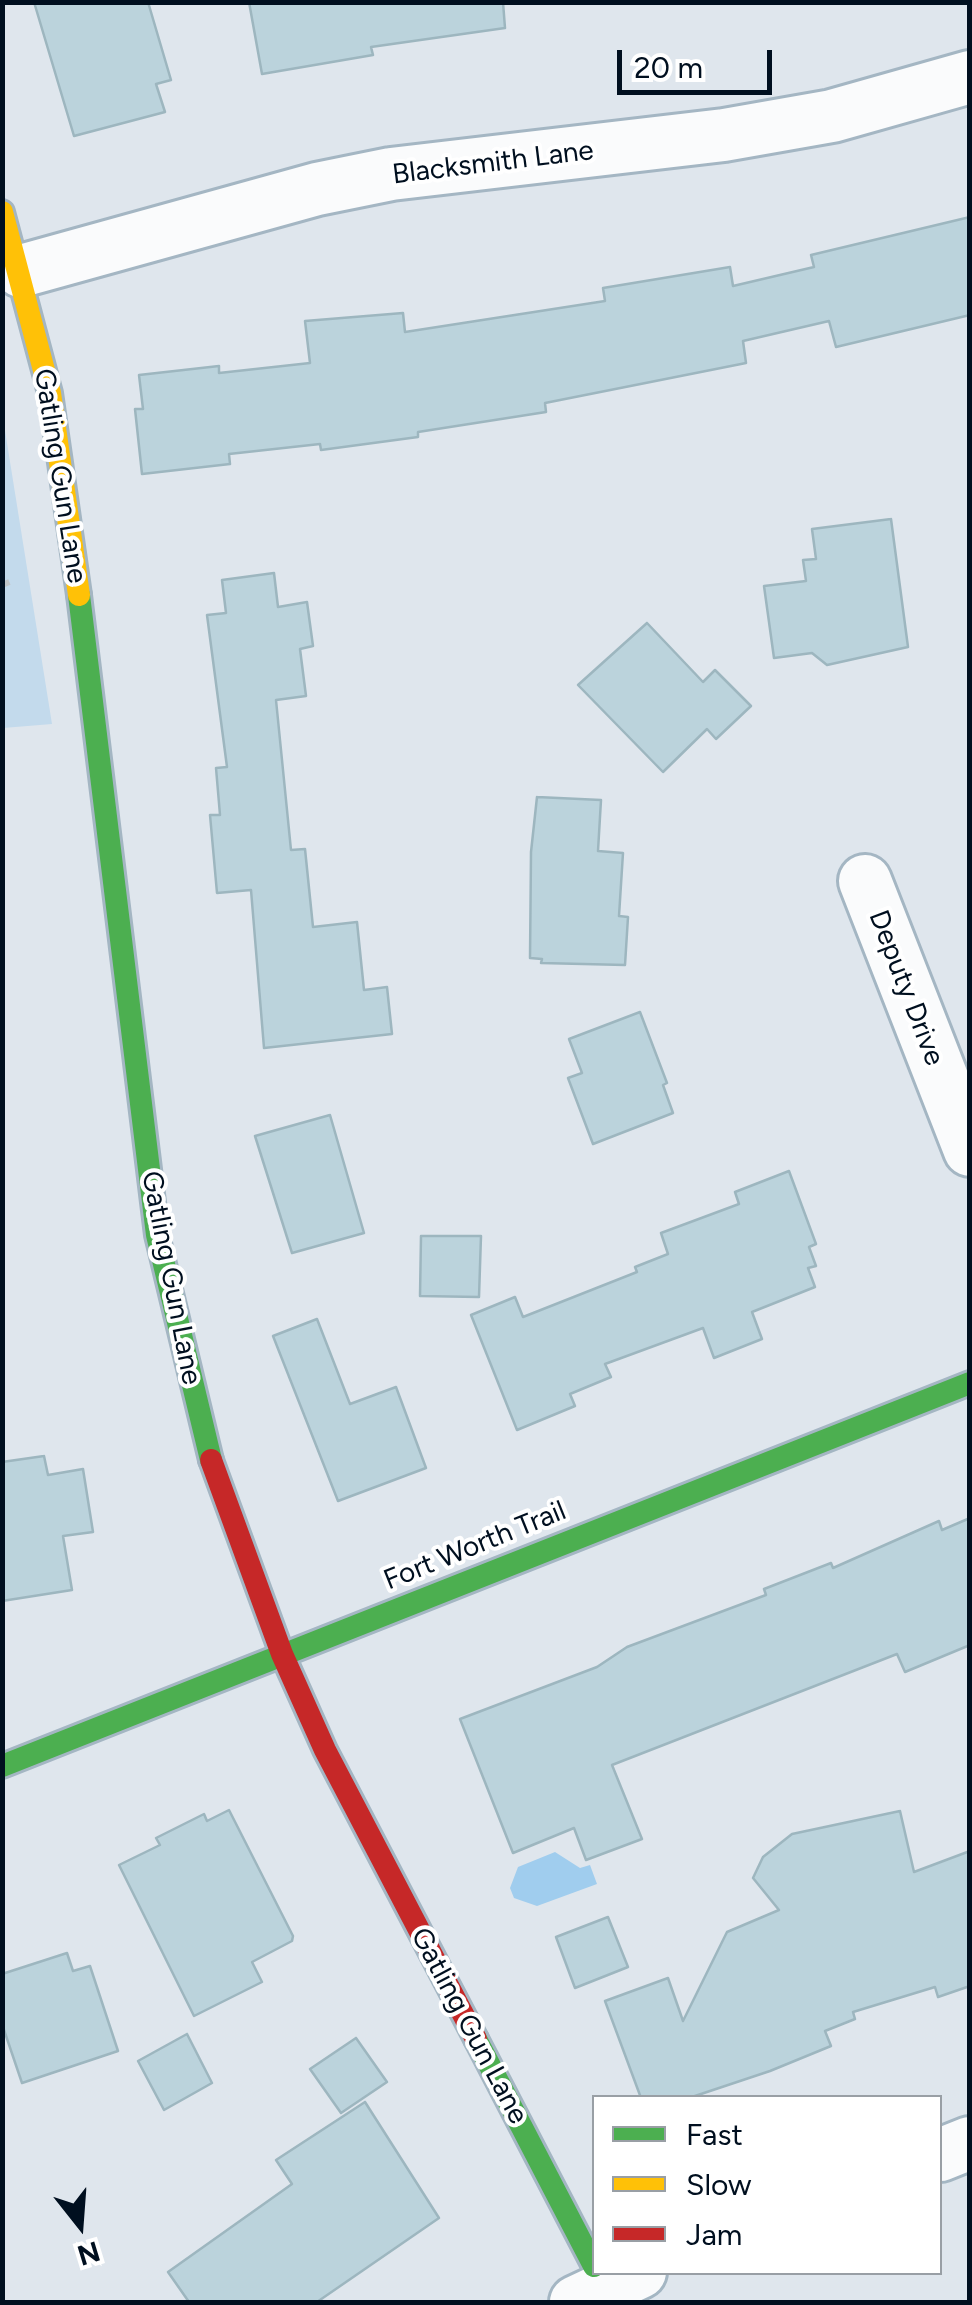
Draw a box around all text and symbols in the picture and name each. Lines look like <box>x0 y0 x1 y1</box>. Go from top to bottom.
scale bar <box>622 30 777 92</box>
text: 20 m <box>634 49 703 86</box>
street label: Blacksmith Lane <box>390 134 596 192</box>
street label: Gatling Gun Lane <box>26 366 94 586</box>
street label: Deputy Drive <box>861 906 951 1070</box>
street label: Gatling Gun Lane <box>134 1168 208 1388</box>
street label: Fort Worth Trail <box>379 1494 571 1598</box>
street label: Gatling Gun Lane <box>403 1922 535 2130</box>
legend <box>592 2095 942 2275</box>
text: Fast <box>686 2116 743 2153</box>
text: Slow <box>686 2166 752 2203</box>
north arrow <box>30 2175 130 2275</box>
text: Jam <box>686 2216 742 2253</box>
text: N <box>73 2234 104 2273</box>

